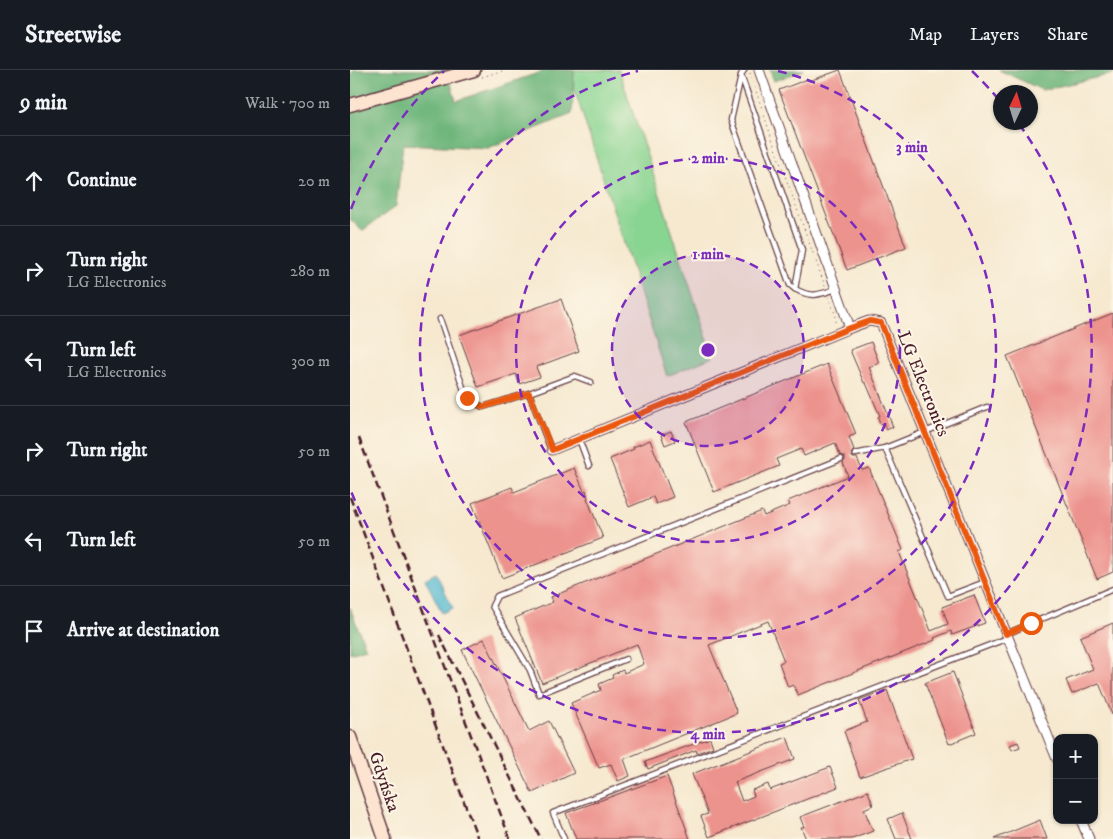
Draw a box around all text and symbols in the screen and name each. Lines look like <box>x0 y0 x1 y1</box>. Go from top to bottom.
text: Streetwise <box>25 20 121 50</box>
text: Map <box>909 24 942 46</box>
text: Layers <box>970 24 1019 46</box>
text: Share <box>1047 24 1088 46</box>
north arrow <box>993 85 1038 130</box>
text: 9 min <box>20 90 67 116</box>
text: Walk · 700 m <box>245 93 330 113</box>
text: 3 min <box>896 138 928 157</box>
text: 2 min <box>691 149 725 168</box>
icon: ahead <box>20 167 48 195</box>
text: Continue <box>67 169 137 192</box>
text: 20 m <box>298 171 330 191</box>
text: 1 min <box>692 245 724 264</box>
text: Turn right <box>67 249 147 272</box>
icon: right <box>20 257 48 285</box>
text: 280 m <box>290 261 330 281</box>
text: LG Electronics <box>67 272 166 292</box>
street label: LG Electronics <box>892 328 954 440</box>
text: Turn left <box>67 339 136 362</box>
centre of rings <box>699 341 717 359</box>
icon: left <box>20 347 48 375</box>
text: 300 m <box>291 351 330 371</box>
text: LG Electronics <box>67 362 166 382</box>
route end <box>456 387 479 410</box>
icon: right <box>20 437 48 465</box>
text: Turn right <box>67 439 147 462</box>
text: 50 m <box>298 441 330 461</box>
icon: left <box>20 527 48 555</box>
text: Turn left <box>67 529 136 552</box>
text: 50 m <box>298 531 330 551</box>
route start <box>1020 612 1043 635</box>
icon: arrive <box>20 617 48 645</box>
text: Arrive at destination <box>67 619 219 642</box>
text: 4 min <box>690 725 726 744</box>
map controls <box>1053 734 1098 824</box>
button: + <box>1053 734 1098 779</box>
street label: Gdyńska <box>364 749 405 815</box>
button: − <box>1053 779 1098 824</box>

